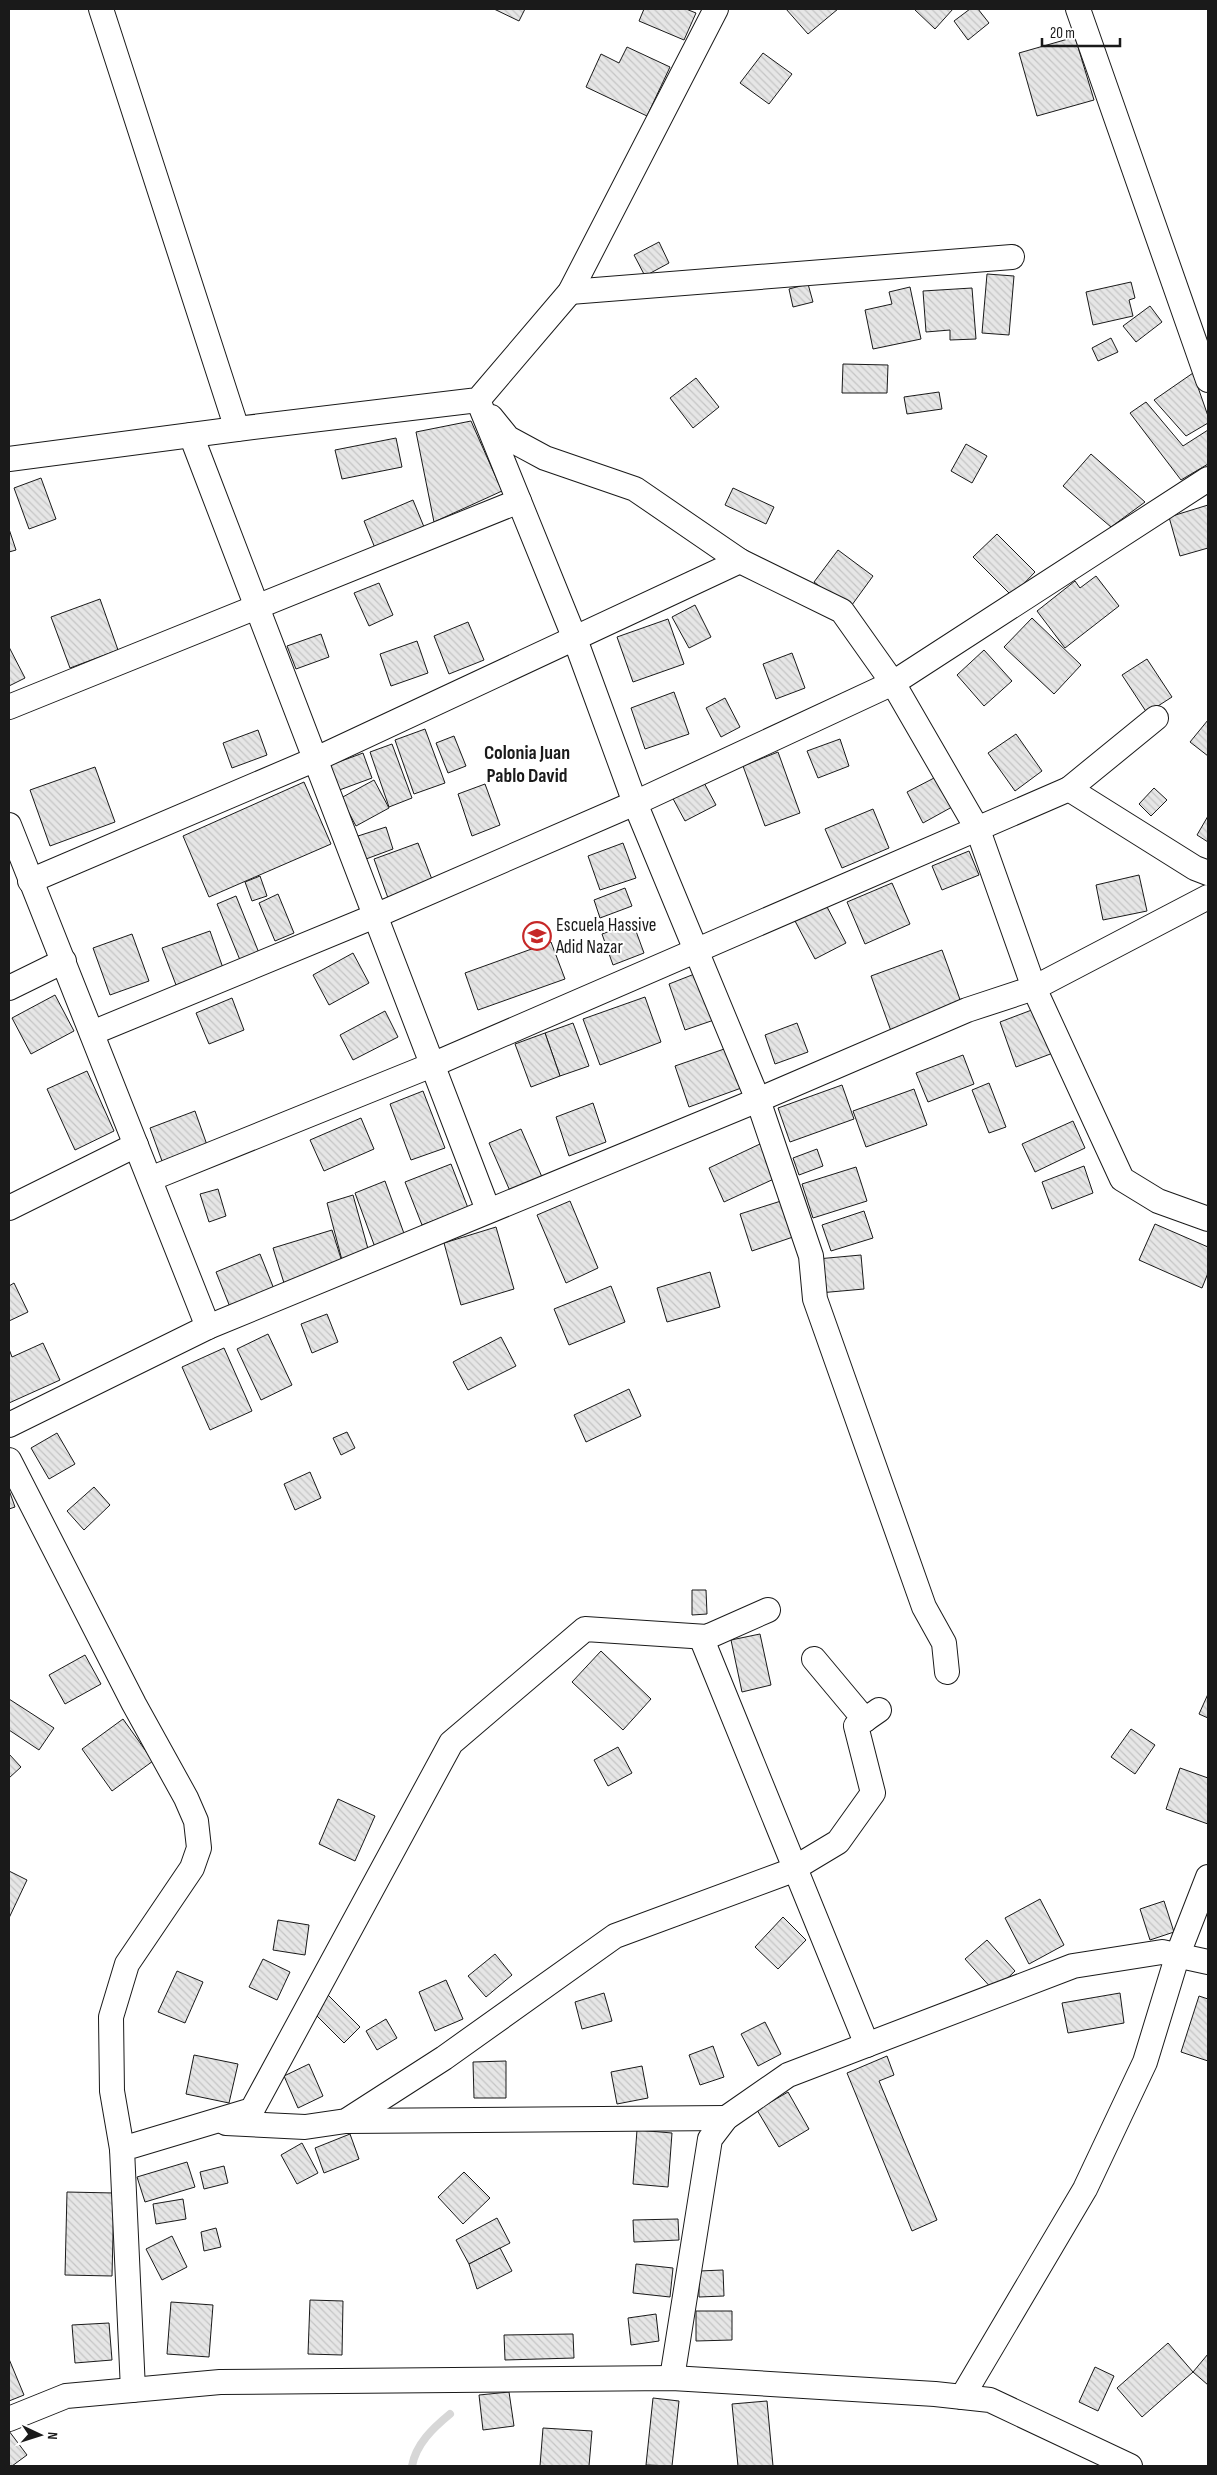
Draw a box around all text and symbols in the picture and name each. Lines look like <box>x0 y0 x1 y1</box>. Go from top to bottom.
scale bar <box>1042 15 1120 47</box>
text: 20 m <box>1050 24 1075 43</box>
district label: Colonia Juan Pablo David <box>484 741 570 788</box>
place label: Escuela Hassive Adid Nazar <box>555 914 656 959</box>
school or university icon: Escuela Hassive Adid Nazar <box>522 921 552 951</box>
north arrow <box>15 2410 65 2460</box>
text: N <box>44 2432 61 2440</box>

